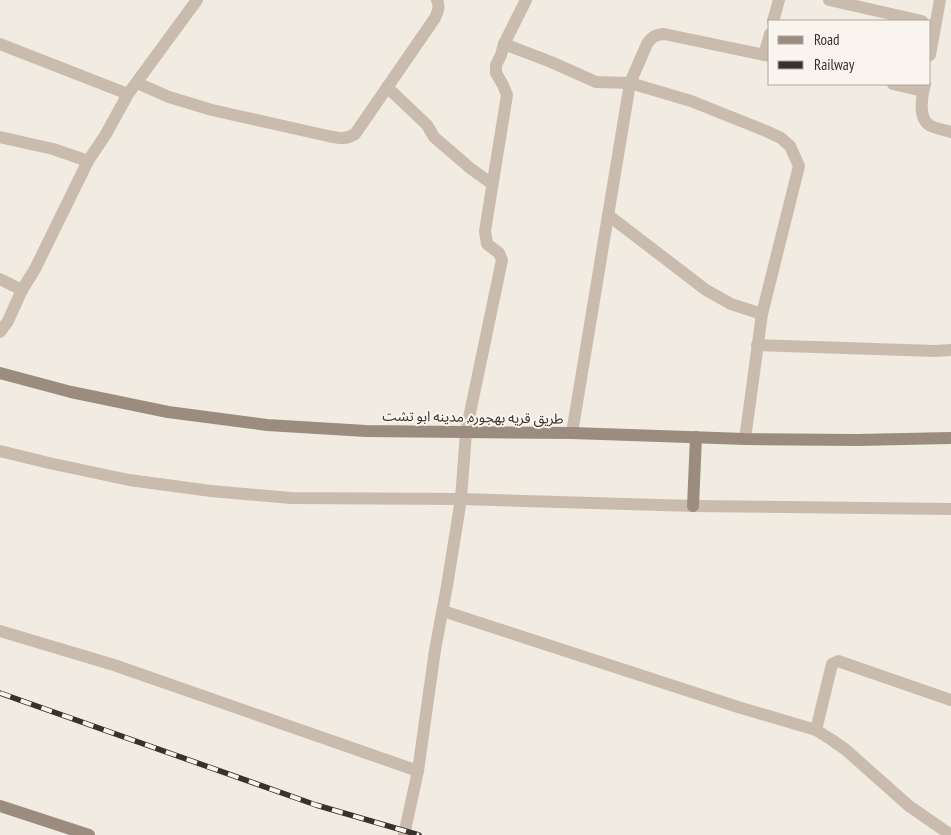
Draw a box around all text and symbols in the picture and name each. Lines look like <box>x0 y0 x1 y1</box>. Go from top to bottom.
legend <box>768 20 931 85</box>
text: Road <box>814 30 840 49</box>
text: Railway <box>814 55 855 74</box>
street label: طريق قريه بهجوره, مدينه ابو تشت <box>382 406 564 429</box>

